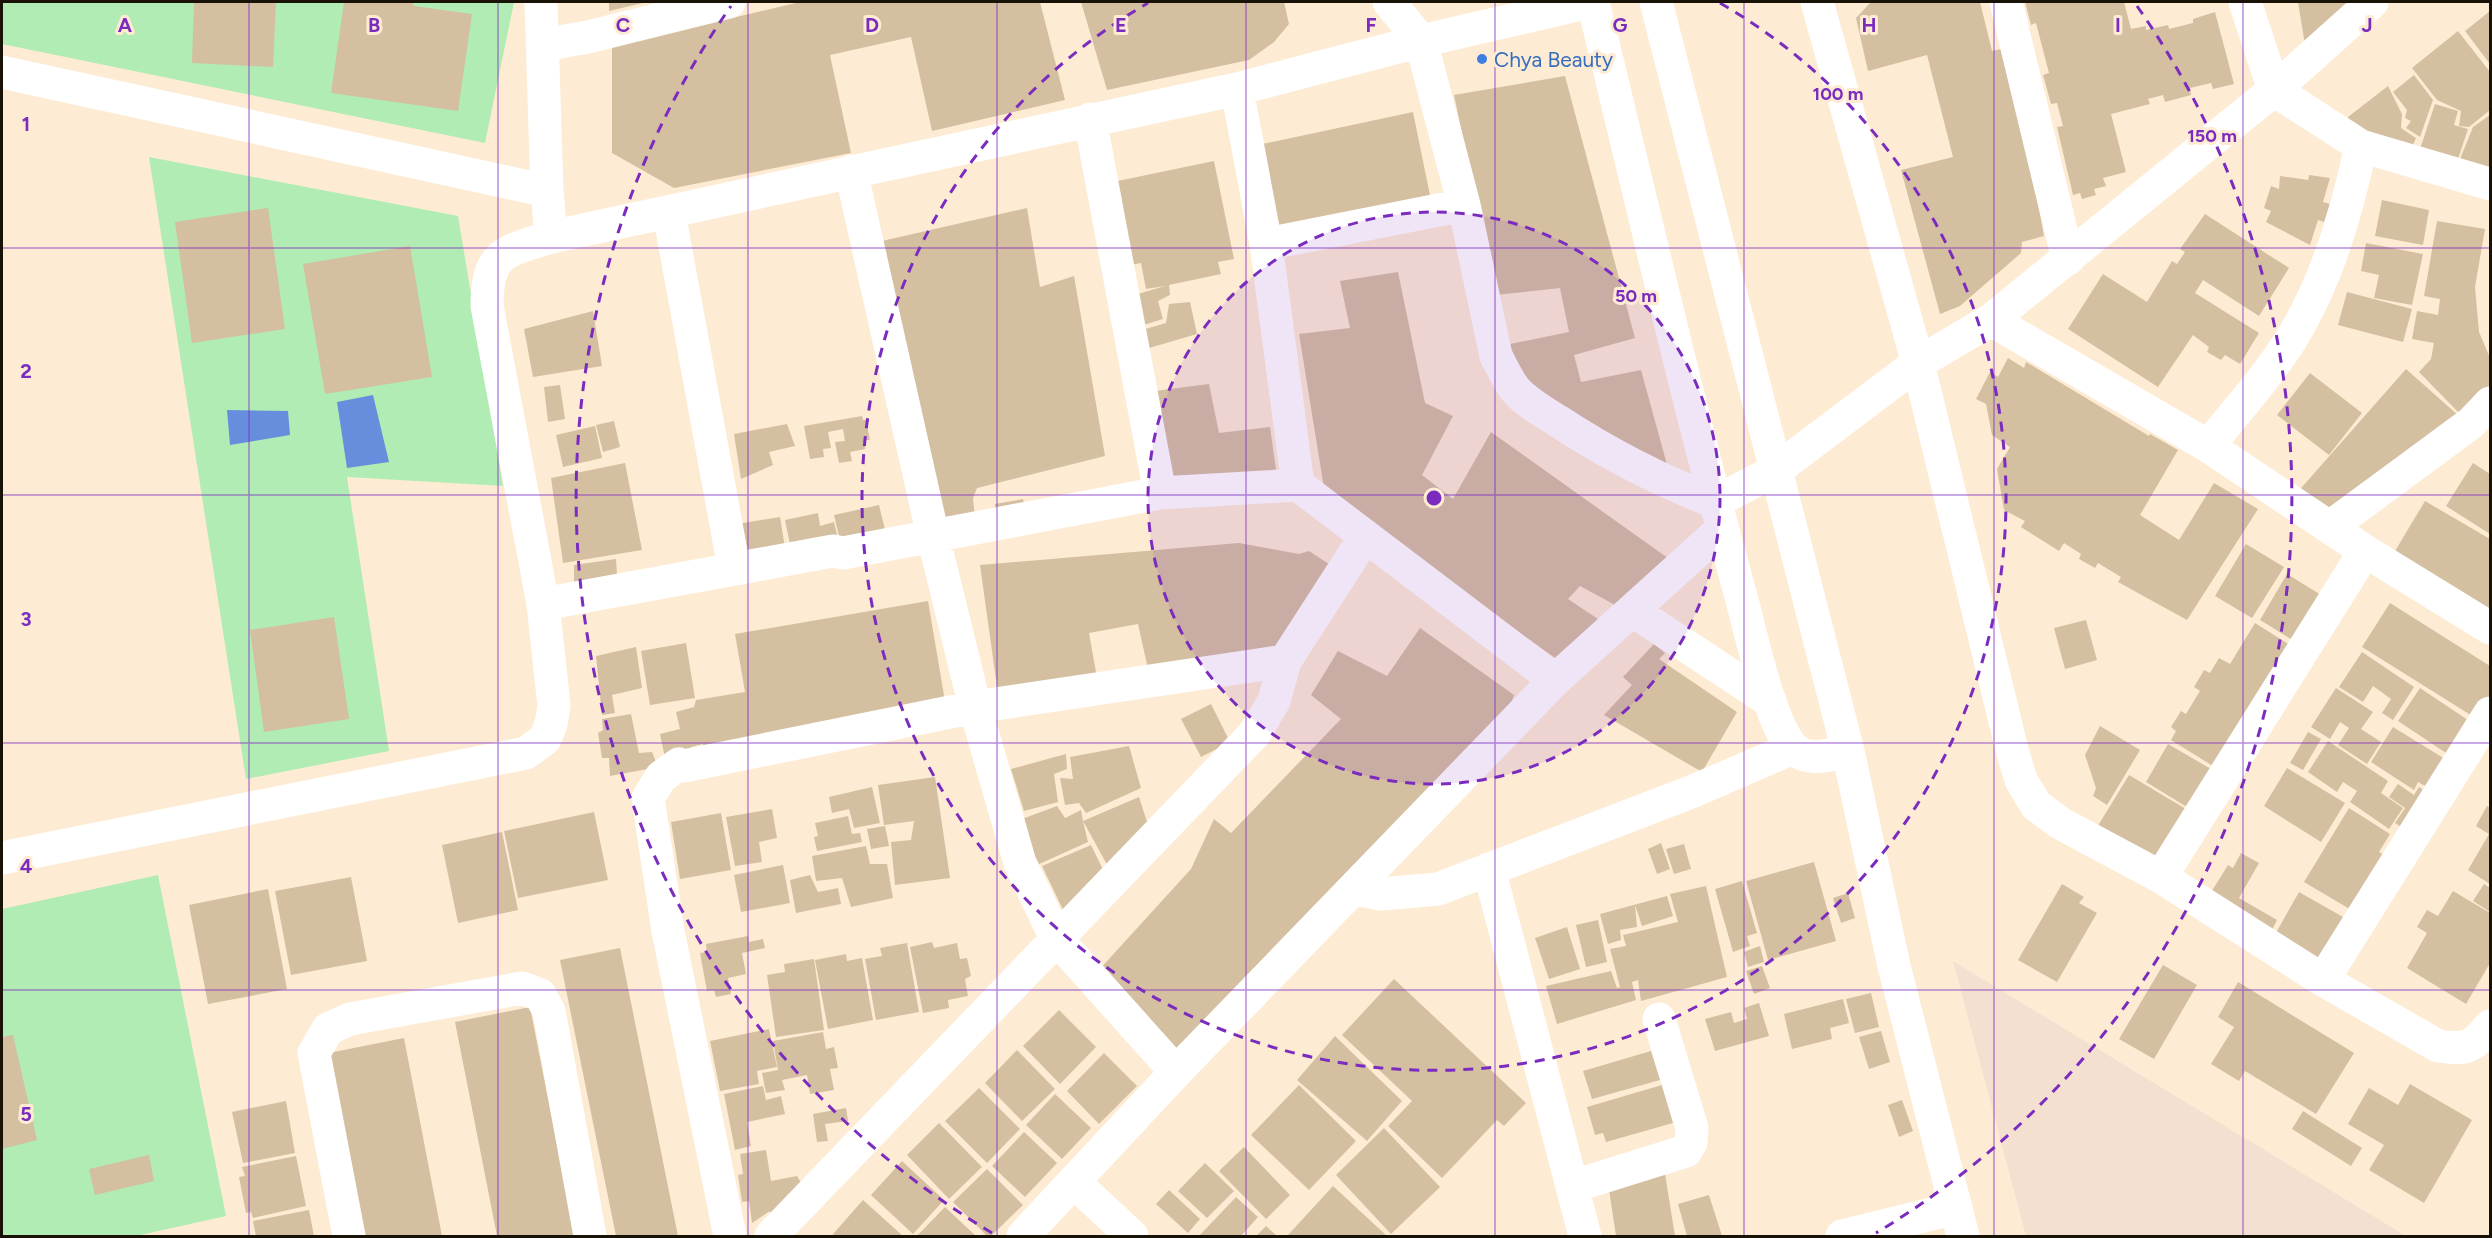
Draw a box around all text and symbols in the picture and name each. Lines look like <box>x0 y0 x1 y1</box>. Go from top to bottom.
text: A <box>118 13 133 37</box>
text: B <box>368 13 380 37</box>
text: C <box>616 13 630 37</box>
text: D <box>865 13 879 37</box>
text: E <box>1115 13 1127 37</box>
text: F <box>1365 13 1377 37</box>
text: G <box>1613 13 1628 37</box>
text: H <box>1862 13 1877 37</box>
text: I <box>2115 13 2121 37</box>
text: J <box>2361 13 2373 37</box>
place label: Chya Beauty <box>1494 47 1613 72</box>
marker: Chya Beauty <box>1475 52 1489 66</box>
text: 100 m <box>1813 83 1863 105</box>
text: 1 <box>22 112 30 136</box>
text: 150 m <box>2187 125 2237 147</box>
text: 50 m <box>1615 285 1657 307</box>
text: 2 <box>20 359 32 383</box>
centre of rings <box>1424 488 1444 508</box>
text: 3 <box>20 607 32 631</box>
text: 4 <box>20 854 33 878</box>
text: 5 <box>20 1102 32 1126</box>

